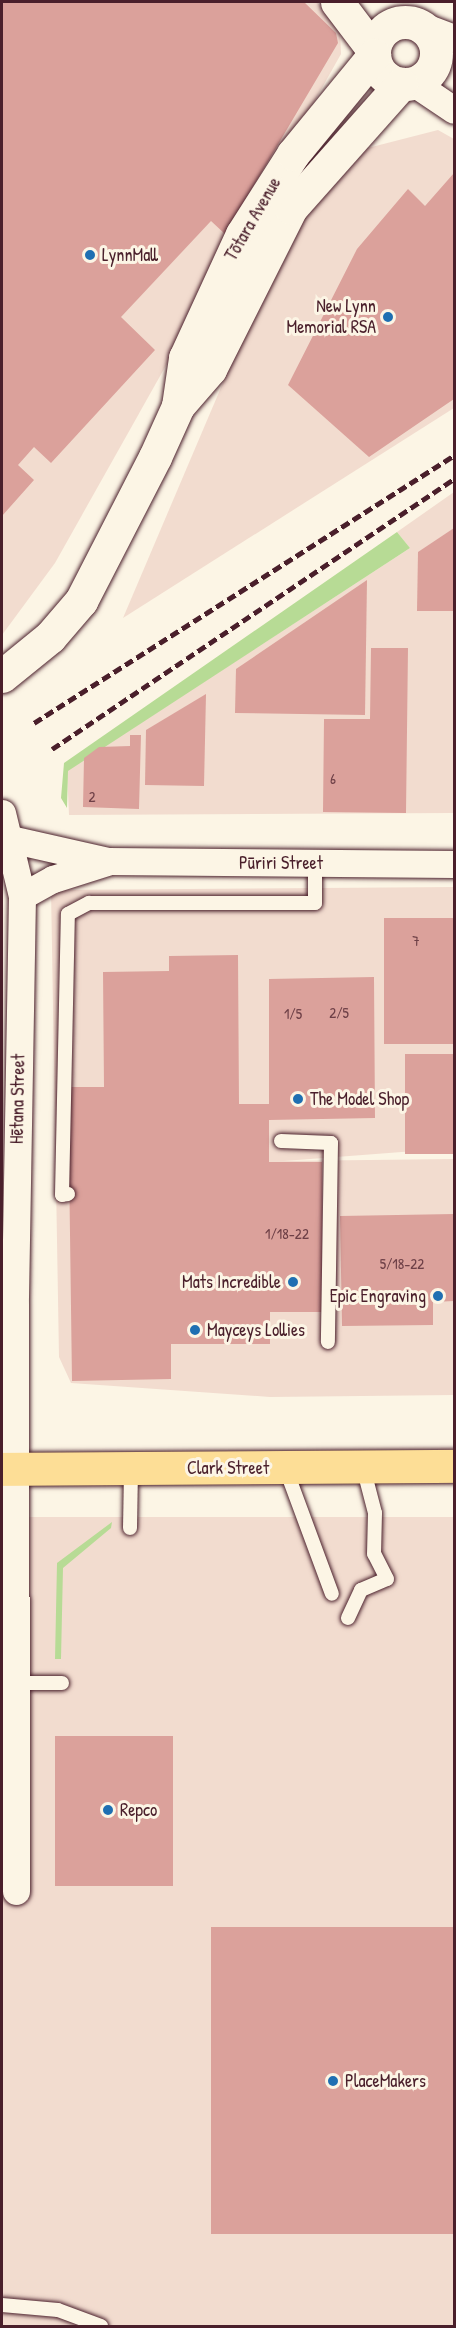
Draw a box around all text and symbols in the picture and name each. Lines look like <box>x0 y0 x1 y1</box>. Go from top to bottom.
street label: Tōtara Avenue <box>220 173 286 265</box>
place label: LynnMall <box>102 244 158 266</box>
marker: LynnMall <box>83 248 97 262</box>
place label: New Lynn Memorial RSA <box>286 296 376 338</box>
marker: New Lynn Memorial RSA <box>381 310 395 324</box>
house number: 6 <box>330 770 336 788</box>
house number: 2 <box>88 788 96 806</box>
street label: Pūriri Street <box>239 852 323 874</box>
house number: 7 <box>412 932 420 950</box>
house number: 2/5 <box>329 1004 349 1022</box>
house number: 1/5 <box>284 1005 302 1023</box>
street label: Hētana Street <box>6 1054 30 1144</box>
place label: The Model Shop <box>310 1088 409 1110</box>
marker: The Model Shop <box>291 1092 305 1106</box>
house number: 1/18-22 <box>265 1225 309 1243</box>
house number: 5/18-22 <box>380 1255 424 1273</box>
place label: Mats Incredible <box>182 1271 281 1293</box>
marker: Mats Incredible <box>286 1275 300 1289</box>
place label: Epic Engraving <box>330 1285 426 1307</box>
marker: Epic Engraving <box>431 1289 445 1303</box>
place label: Mayceys Lollies <box>207 1319 305 1341</box>
marker: Mayceys Lollies <box>188 1323 202 1337</box>
street label: Clark Street <box>187 1457 269 1479</box>
place label: Repco <box>120 1799 157 1821</box>
marker: Repco <box>101 1803 115 1817</box>
place label: PlaceMakers <box>345 2070 426 2092</box>
marker: PlaceMakers <box>326 2074 340 2088</box>

